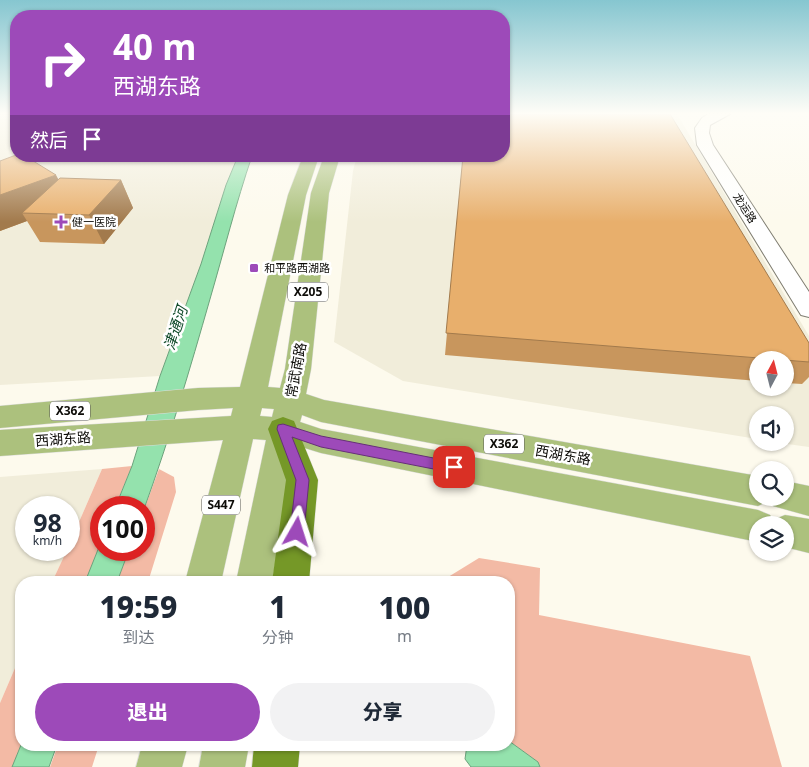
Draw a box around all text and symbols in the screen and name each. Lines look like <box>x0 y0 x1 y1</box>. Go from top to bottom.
text: 40 m <box>113 23 196 70</box>
icon: right <box>30 30 95 95</box>
text: 西湖东路 <box>113 70 201 100</box>
icon: arrive <box>78 125 106 153</box>
text: 然后 <box>30 127 68 153</box>
street label: 龙运路 <box>730 190 761 226</box>
place label: 健一医院 <box>72 214 116 229</box>
marker: 健一医院 <box>54 215 68 229</box>
place label: 和平路西湖路 <box>264 260 330 275</box>
marker: 和平路西湖路 <box>248 262 260 274</box>
road number: X205 <box>288 282 328 302</box>
water label: 津通河 <box>159 300 192 352</box>
street label: 常武南路 <box>281 341 310 399</box>
north arrow <box>749 351 794 396</box>
map controls <box>749 351 794 561</box>
road number: X362 <box>50 402 90 421</box>
button: sound <box>749 406 794 451</box>
street label: 西湖东路 <box>34 427 92 450</box>
road number: X362 <box>484 434 524 454</box>
street label: 西湖东路 <box>534 440 592 469</box>
pin <box>433 446 475 488</box>
icon: arrive <box>440 453 468 481</box>
button: search <box>749 461 794 506</box>
speed limit sign: 100 <box>90 496 155 561</box>
road number: S447 <box>202 496 240 514</box>
text: 98 <box>33 505 62 539</box>
position arrow <box>270 505 322 557</box>
button: layers <box>749 516 794 561</box>
text: km/h <box>33 532 62 549</box>
text: 19:59 <box>100 586 177 627</box>
text: 1 <box>269 586 287 627</box>
text: 100 <box>378 587 430 628</box>
text: m <box>397 625 412 647</box>
text: 到达 <box>122 626 154 648</box>
text: 分钟 <box>262 626 294 648</box>
button: 退出 <box>35 683 260 741</box>
button: 分享 <box>270 683 495 741</box>

